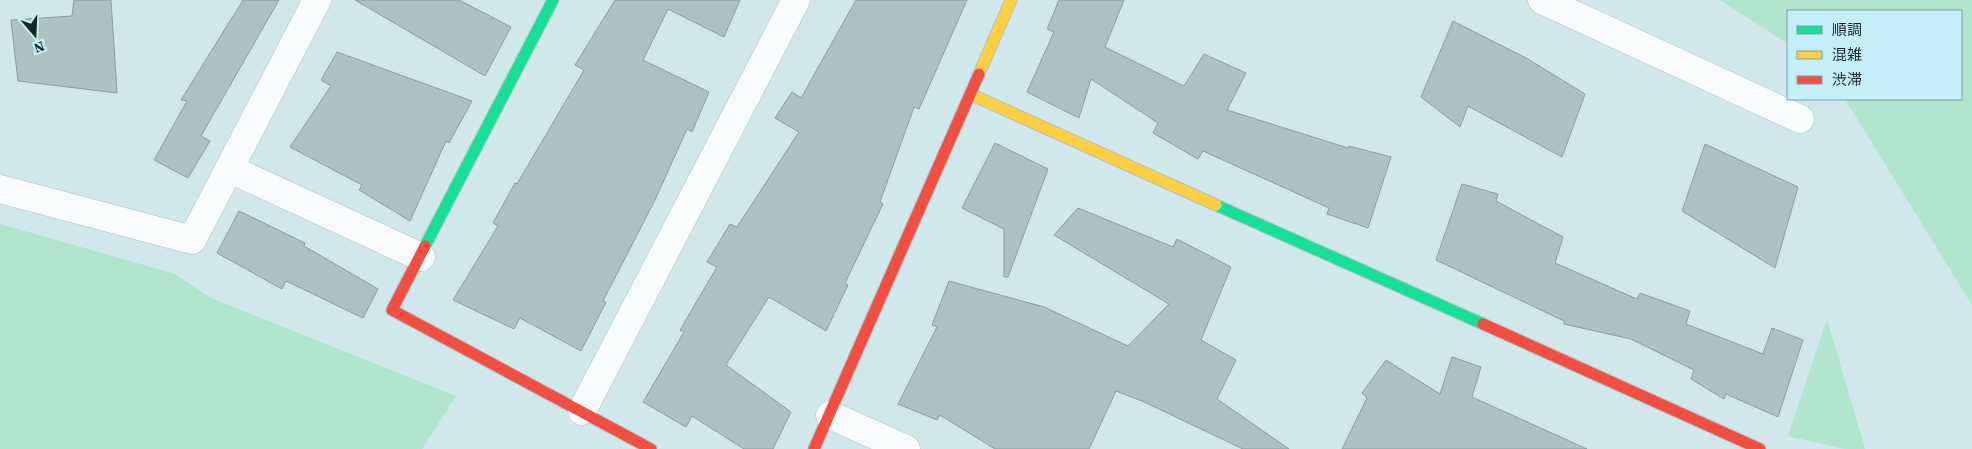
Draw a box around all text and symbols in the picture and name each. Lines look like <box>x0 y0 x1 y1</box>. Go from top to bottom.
north arrow <box>10 10 60 60</box>
legend <box>1787 10 1962 100</box>
text: 順調 <box>1832 19 1862 40</box>
text: N <box>31 36 47 58</box>
text: 混雑 <box>1832 44 1862 65</box>
text: 渋滞 <box>1832 69 1862 90</box>

